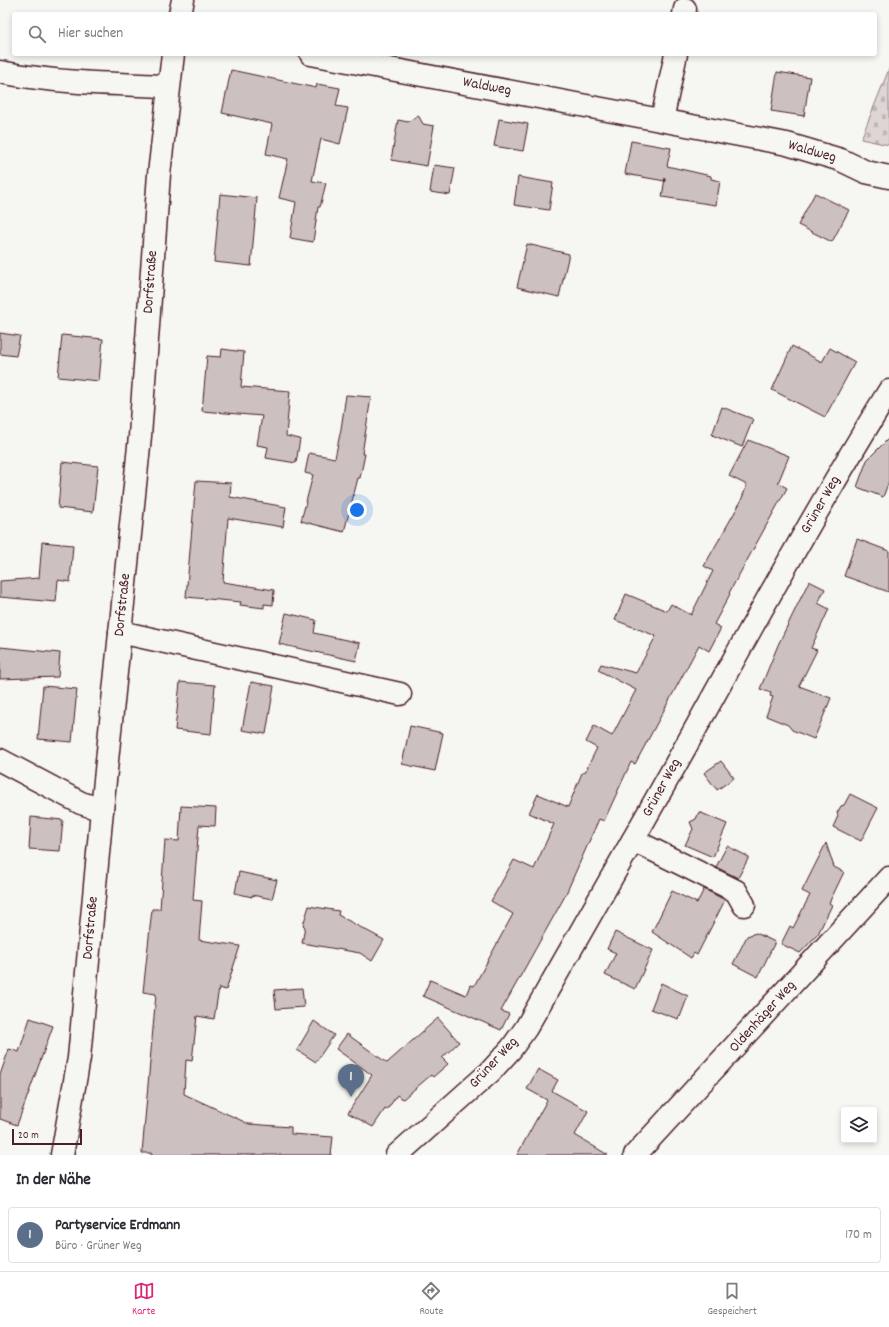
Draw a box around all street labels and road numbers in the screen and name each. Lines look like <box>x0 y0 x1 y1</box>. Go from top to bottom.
street label: Waldweg <box>461 72 513 102</box>
street label: Waldweg <box>785 135 839 169</box>
street label: Dorfstraße <box>138 249 164 314</box>
street label: Grüner Weg <box>795 472 847 538</box>
street label: Dorfstraße <box>109 572 137 638</box>
street label: Grüner Weg <box>637 755 687 821</box>
street label: Dorfstraße <box>77 895 105 961</box>
street label: Oldenhäger Weg <box>724 976 802 1058</box>
street label: Grüner Weg <box>464 1032 524 1094</box>

